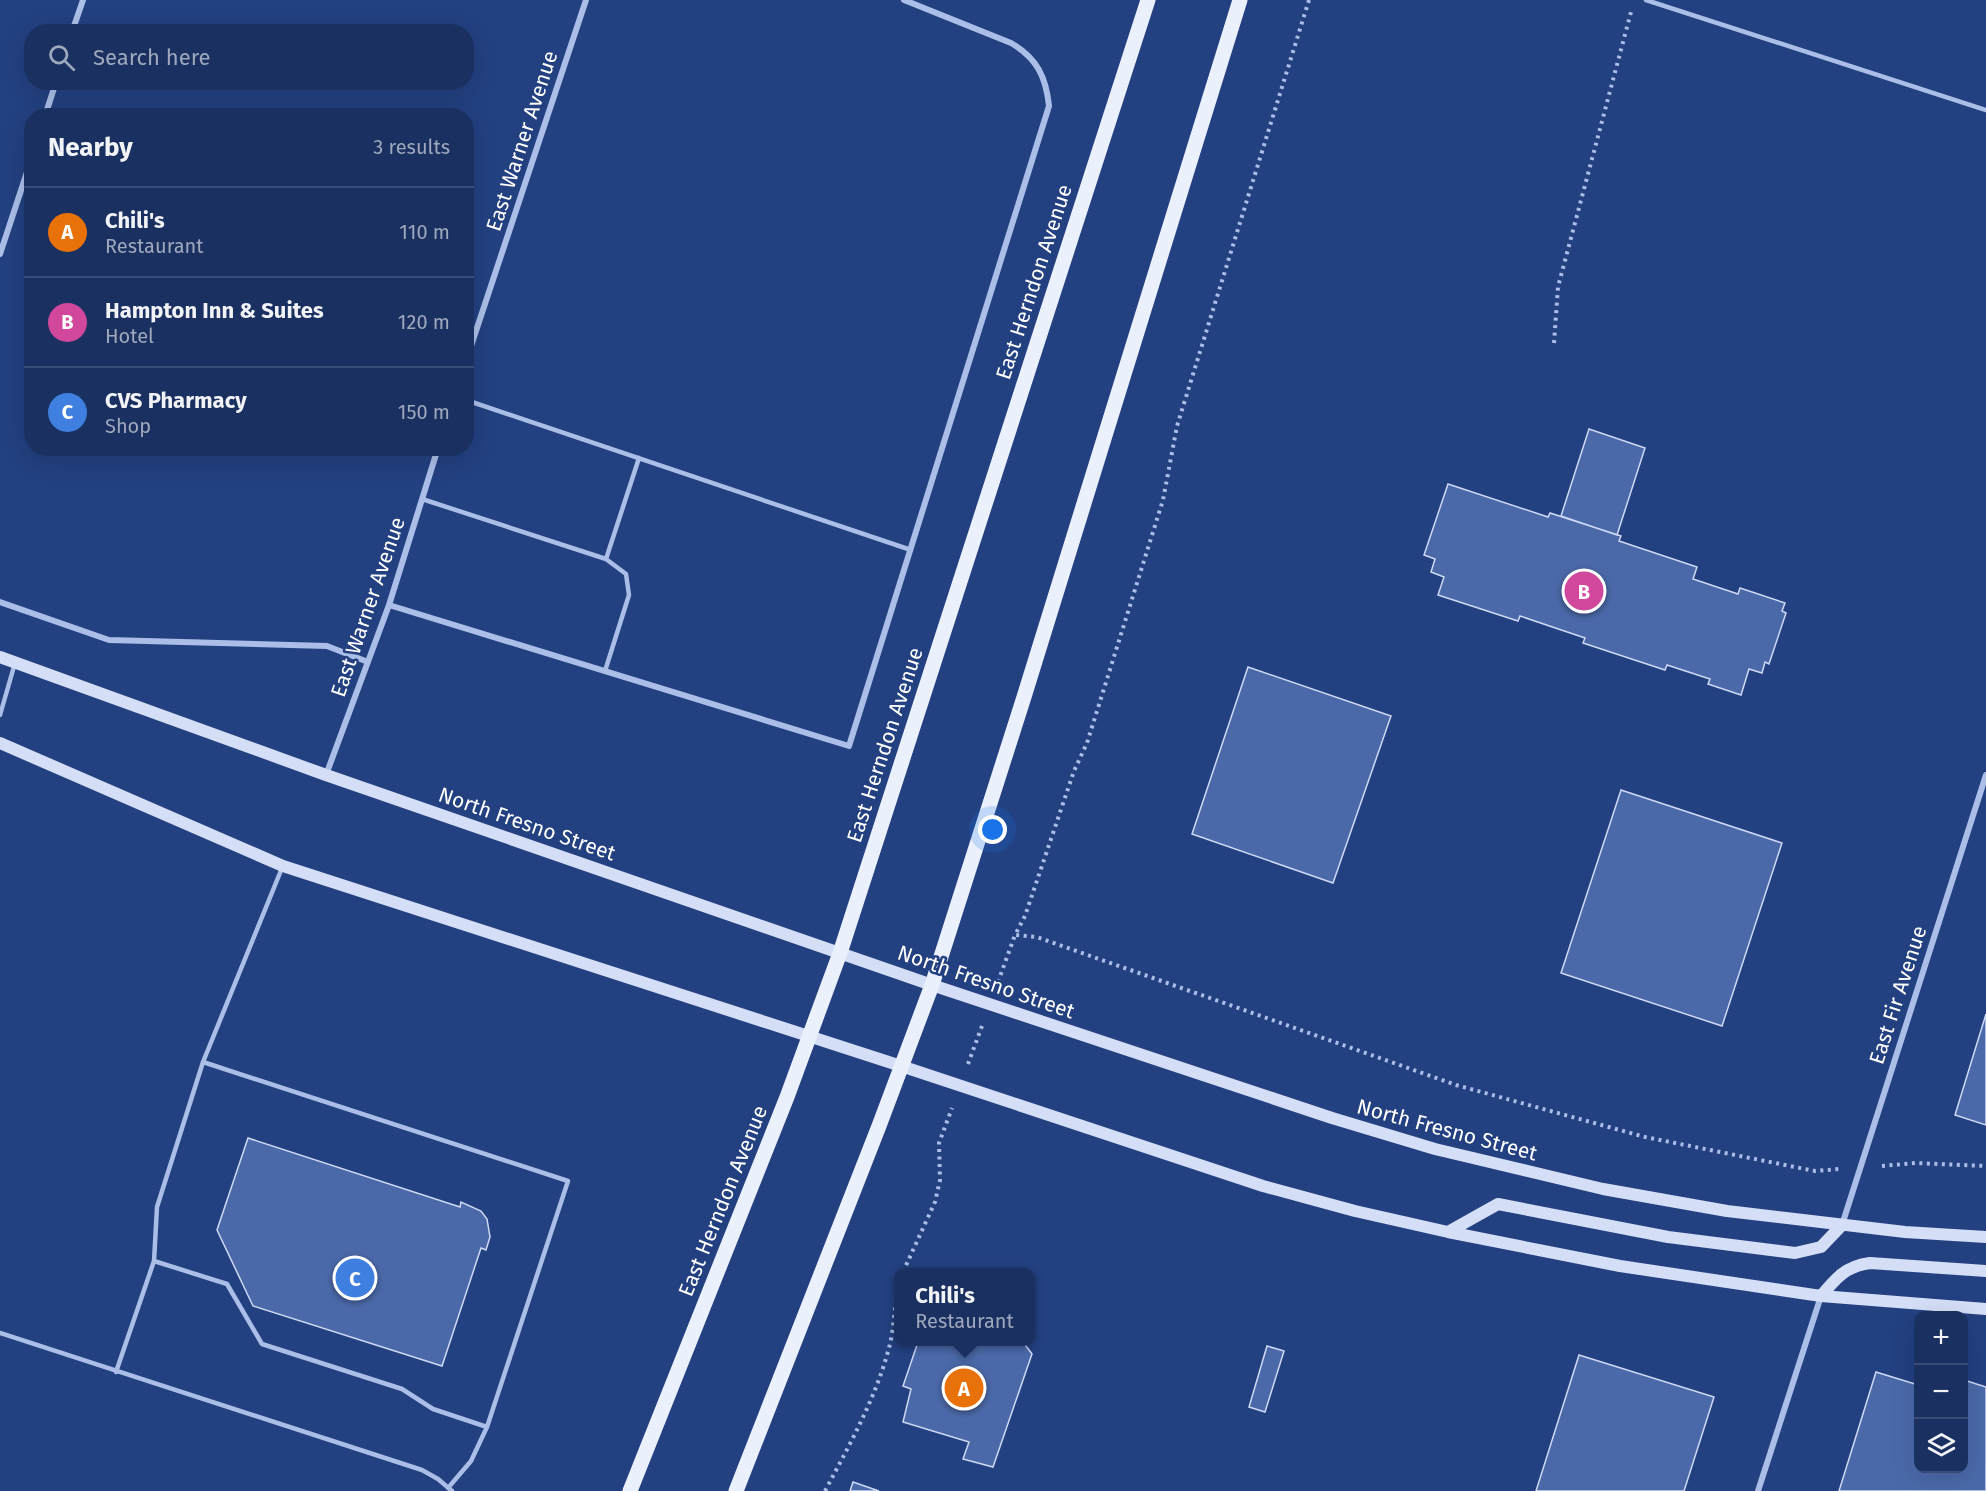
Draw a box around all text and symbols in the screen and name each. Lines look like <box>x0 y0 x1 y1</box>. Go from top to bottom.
search box <box>24 24 474 90</box>
icon: search <box>45 41 78 74</box>
text: Search here <box>93 44 211 71</box>
street label: East Warner Avenue <box>481 47 563 235</box>
text: Nearby <box>48 132 133 163</box>
text: 3 results <box>373 135 450 159</box>
street label: East Herndon Avenue <box>990 181 1078 383</box>
text: Chili's <box>105 207 165 234</box>
text: A <box>62 220 73 244</box>
text: 110 m <box>399 220 450 244</box>
text: Restaurant <box>105 234 203 258</box>
text: Hampton Inn & Suites <box>105 297 324 324</box>
text: B <box>61 310 74 334</box>
text: 120 m <box>398 310 450 334</box>
text: Hotel <box>105 324 154 348</box>
text: CVS Pharmacy <box>105 387 247 414</box>
text: C <box>62 400 73 424</box>
text: 150 m <box>398 400 450 424</box>
text: Shop <box>105 414 151 438</box>
street label: East Warner Avenue <box>325 514 411 700</box>
pin: B <box>1564 568 1604 614</box>
street label: East Herndon Avenue <box>841 644 929 846</box>
street label: North Fresno Street <box>435 781 619 867</box>
your location <box>978 815 1007 844</box>
street label: East Fir Avenue <box>1863 922 1933 1068</box>
street label: North Fresno Street <box>894 939 1078 1025</box>
street label: North Fresno Street <box>1354 1093 1540 1167</box>
street label: East Herndon Avenue <box>673 1102 773 1300</box>
pin: C <box>336 1256 374 1300</box>
popup <box>894 1268 1035 1346</box>
text: Chili's <box>915 1282 975 1309</box>
text: Restaurant <box>915 1309 1014 1333</box>
map controls <box>1914 1311 1968 1473</box>
button: + <box>1914 1311 1968 1365</box>
button: − <box>1914 1365 1968 1419</box>
pin: A <box>944 1366 984 1410</box>
button: layers <box>1914 1419 1968 1473</box>

